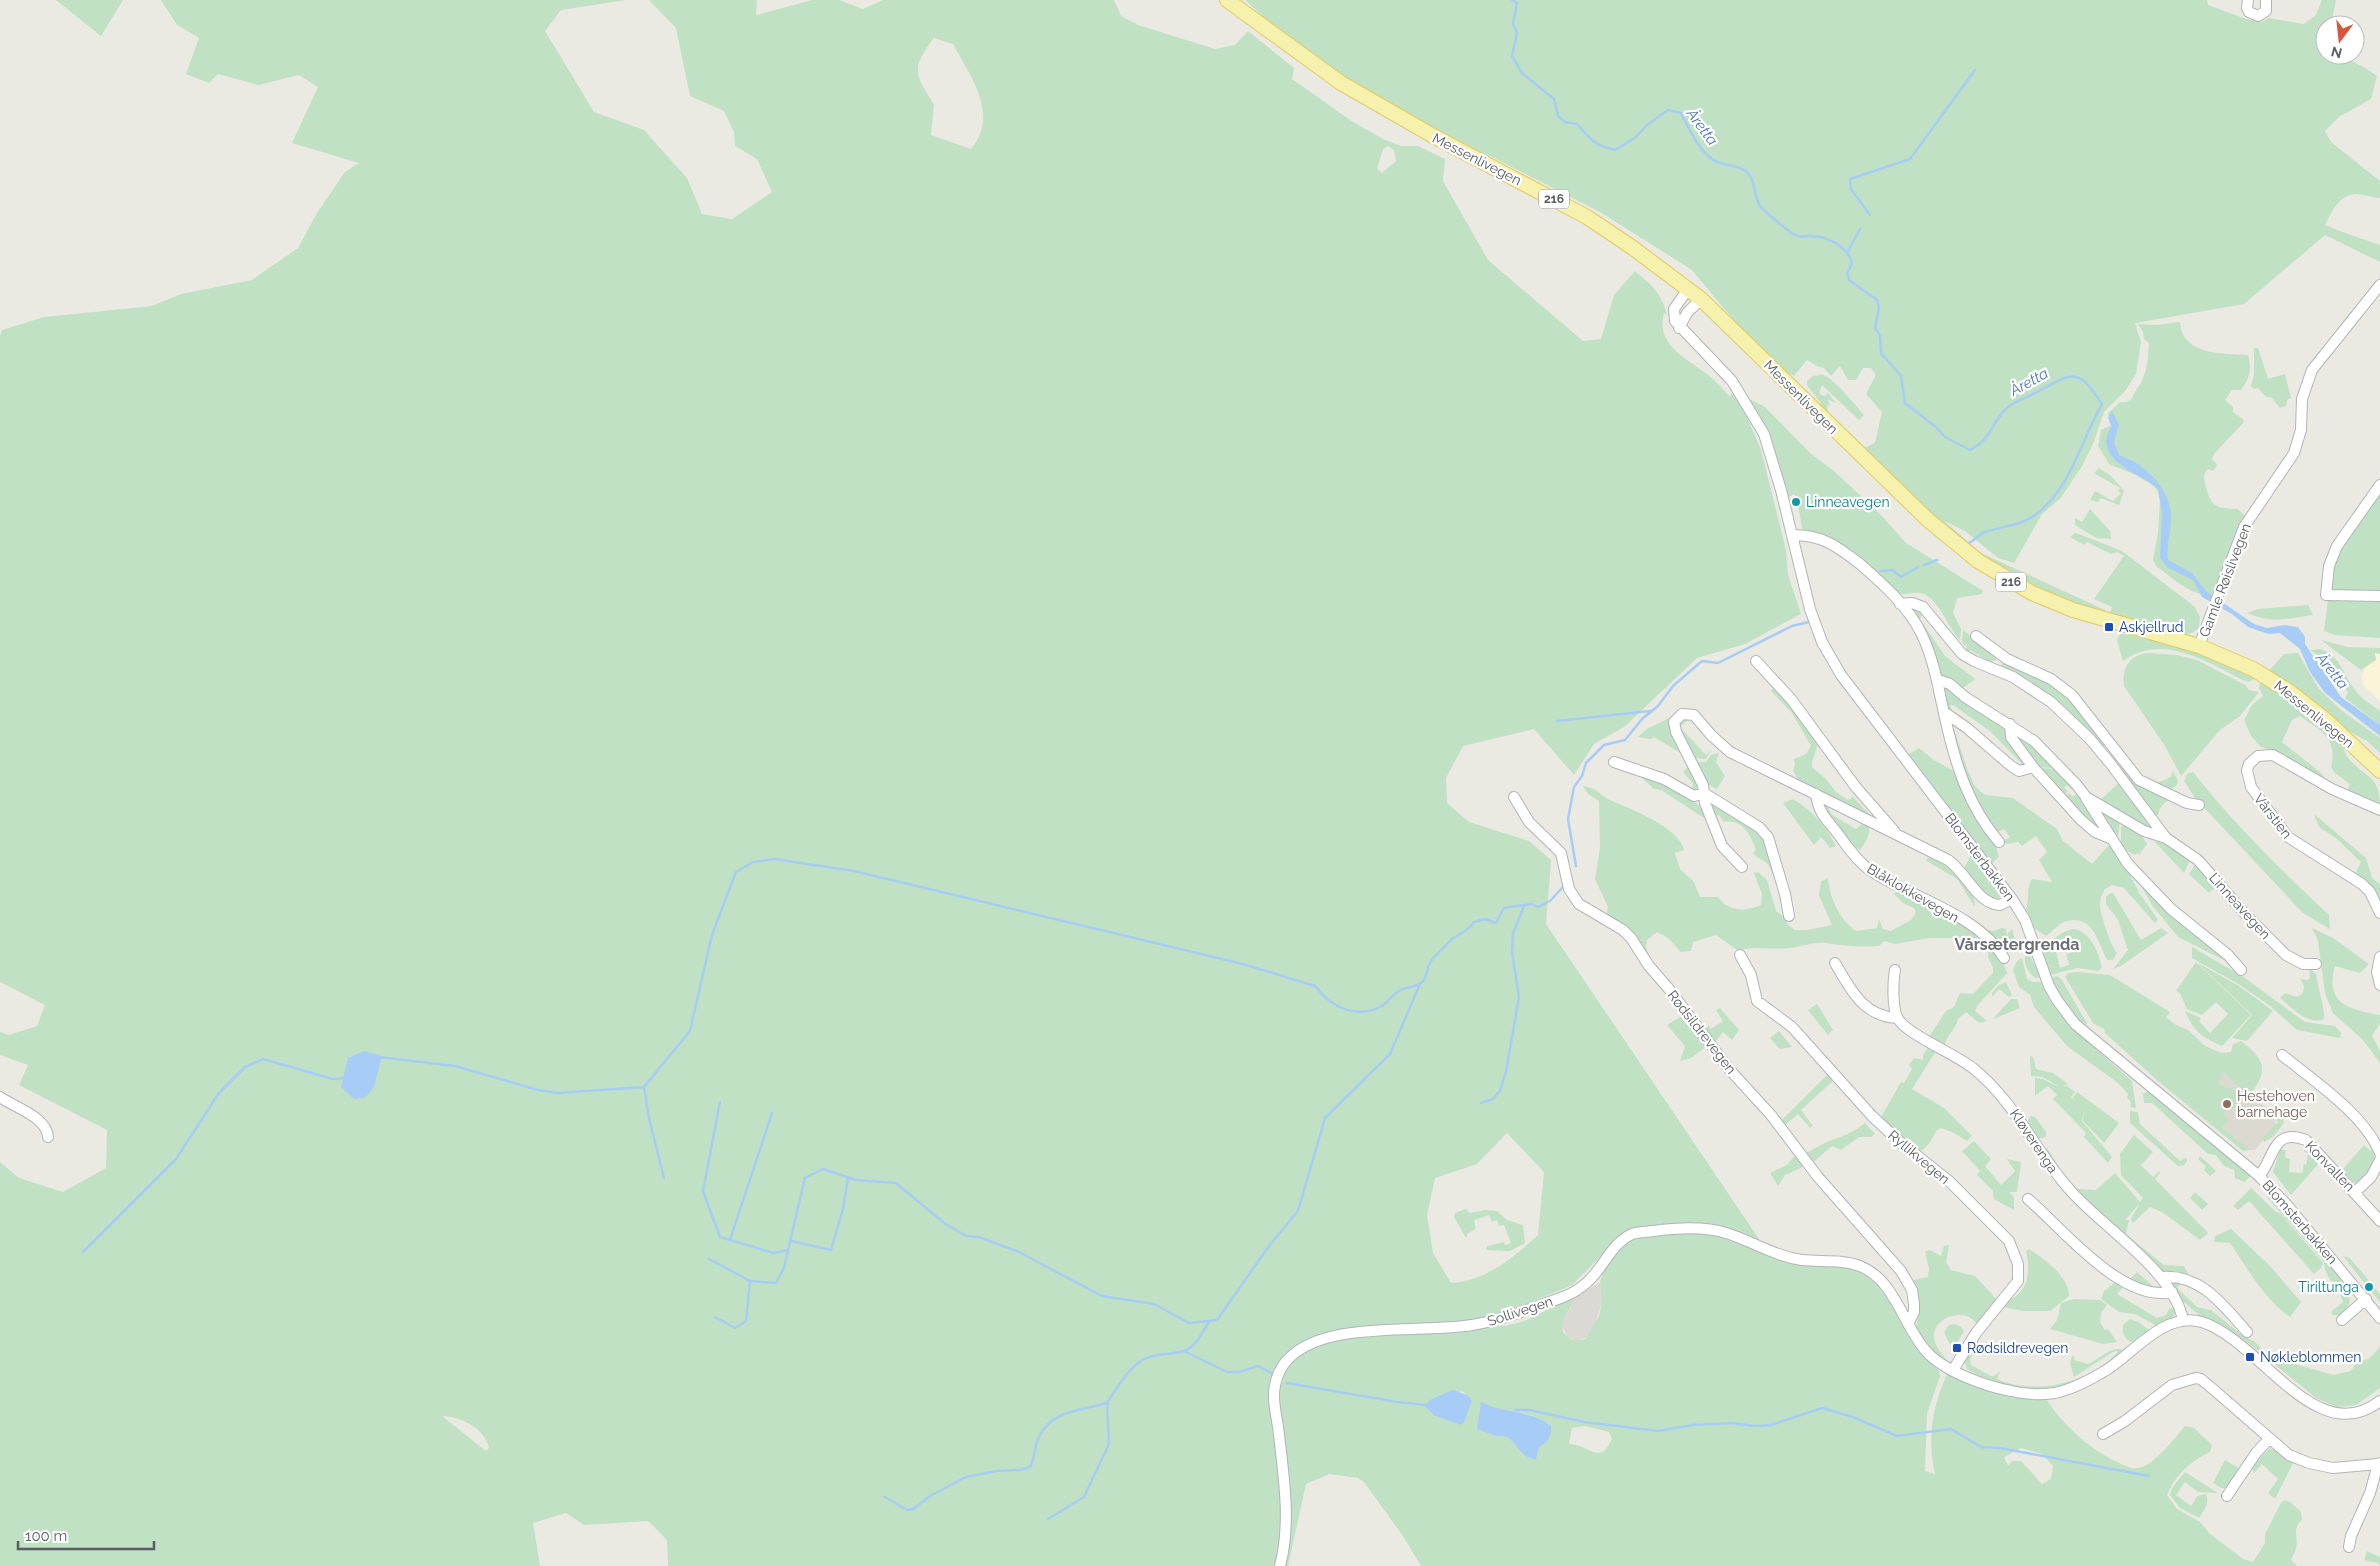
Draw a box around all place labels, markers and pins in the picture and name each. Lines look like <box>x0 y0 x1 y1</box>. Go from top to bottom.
place label: Linneavegen <box>1806 494 1890 510</box>
marker: Linneavegen <box>1790 496 1802 508</box>
place label: Askjellrud <box>2119 619 2183 635</box>
marker: Askjellrud <box>2103 621 2115 633</box>
place label: Hestehoven barnehage <box>2237 1088 2315 1120</box>
marker: Hestehoven barnehage <box>2221 1098 2233 1110</box>
place label: Tiriltunga <box>2298 1279 2359 1295</box>
marker: Tiriltunga <box>2363 1281 2375 1293</box>
place label: Rødsildrevegen <box>1967 1340 2068 1356</box>
marker: Rødsildrevegen <box>1951 1342 1963 1354</box>
place label: Nøkleblommen <box>2260 1349 2361 1365</box>
marker: Nøkleblommen <box>2244 1351 2256 1363</box>

